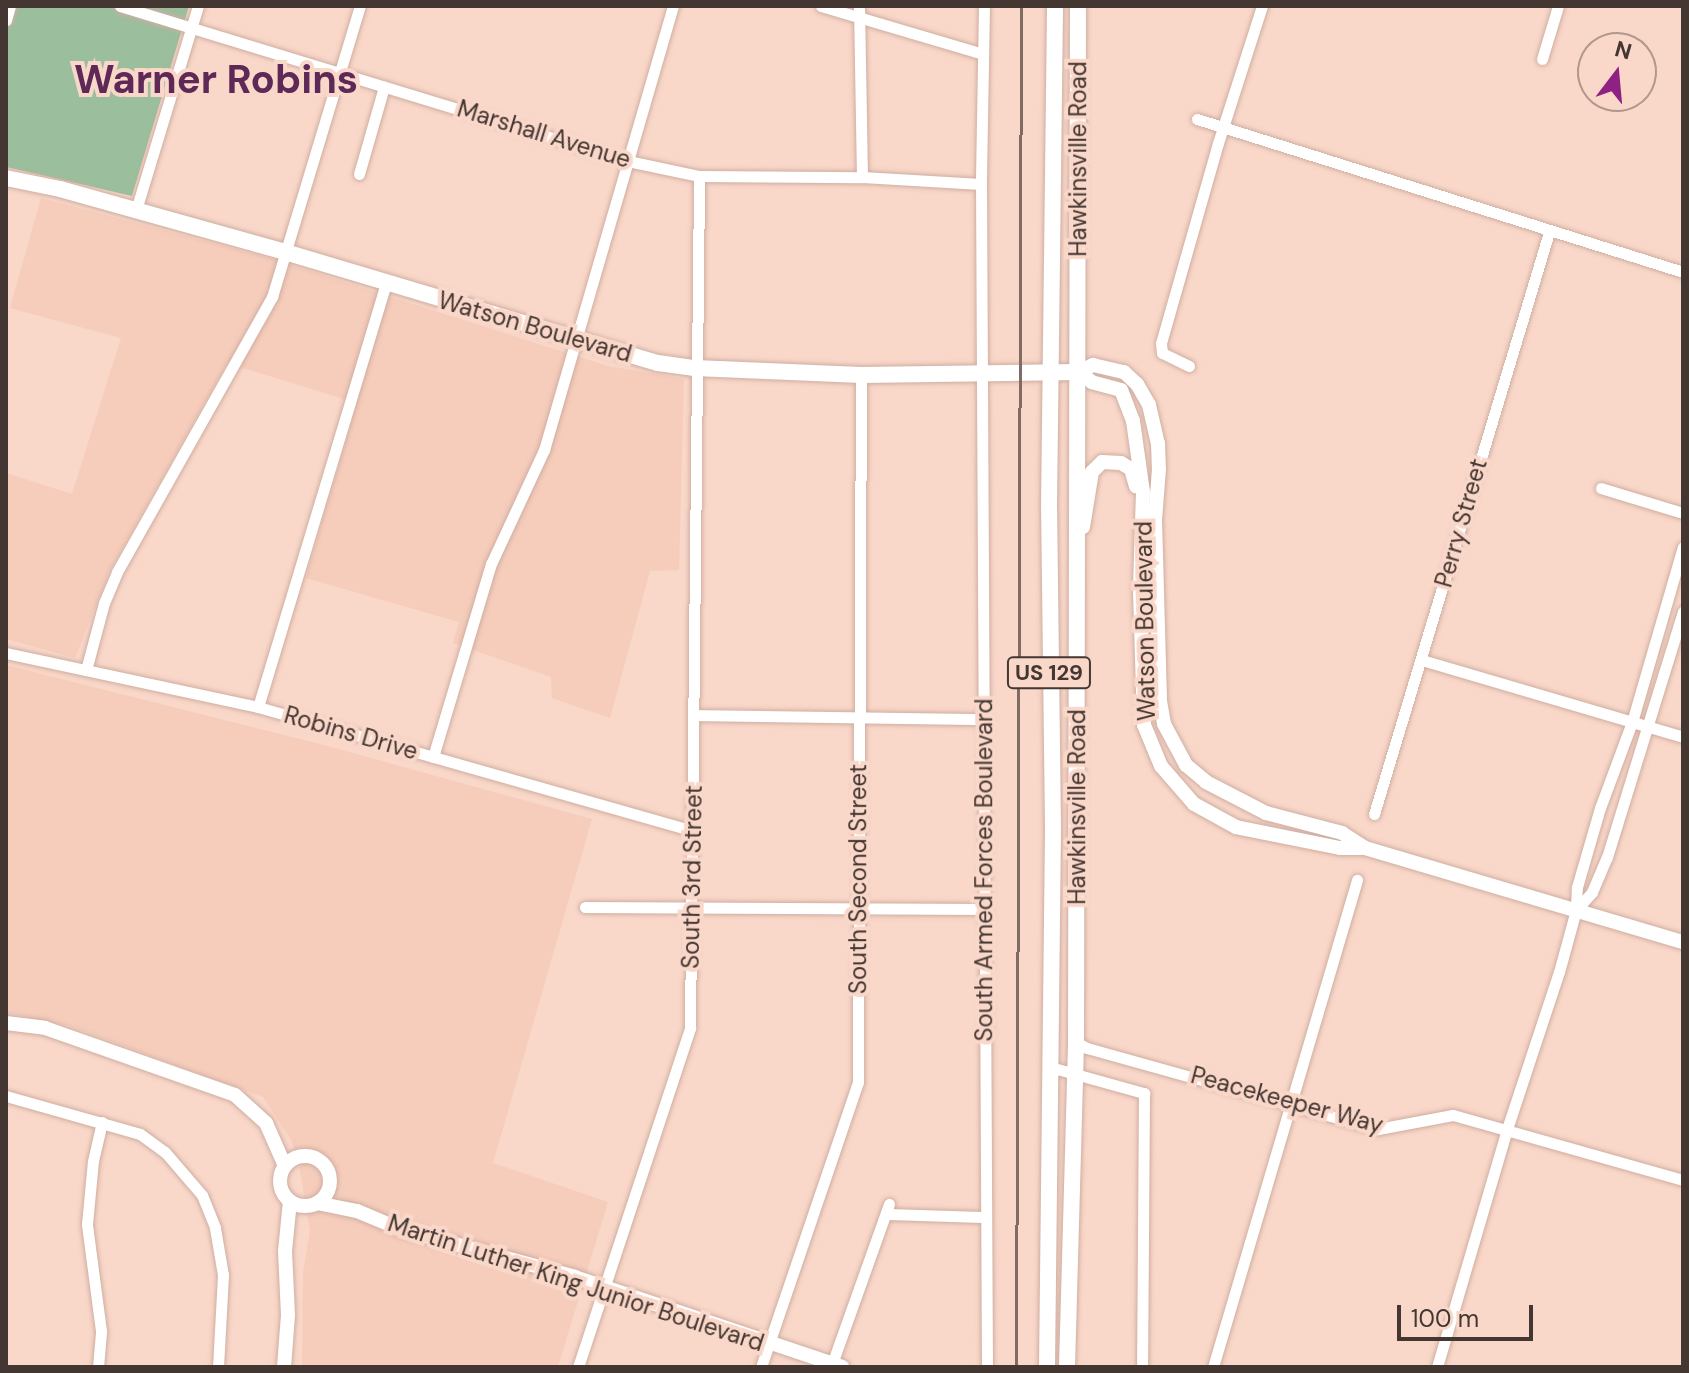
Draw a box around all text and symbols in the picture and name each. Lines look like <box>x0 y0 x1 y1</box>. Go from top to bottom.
north arrow <box>1577 32 1657 112</box>
text: N <box>1611 34 1635 67</box>
district label: Warner Robins <box>74 55 358 103</box>
street label: Hawkinsville Road <box>1064 61 1092 257</box>
street label: Marshall Avenue <box>454 94 634 174</box>
street label: Watson Boulevard <box>435 286 635 368</box>
street label: Perry Street <box>1429 455 1493 591</box>
street label: Watson Boulevard <box>1129 521 1161 721</box>
road number: US 129 <box>1005 655 1093 691</box>
street label: South Armed Forces Boulevard <box>970 698 998 1042</box>
street label: Robins Drive <box>281 700 421 766</box>
street label: Hawkinsville Road <box>1063 709 1091 905</box>
street label: South Second Street <box>844 764 872 994</box>
street label: South 3rd Street <box>676 785 708 969</box>
street label: Peacekeeper Way <box>1188 1060 1386 1140</box>
street label: Martin Luther King Junior Boulevard <box>384 1208 768 1358</box>
scale bar <box>1401 1289 1537 1339</box>
text: 100 m <box>1411 1303 1479 1334</box>

